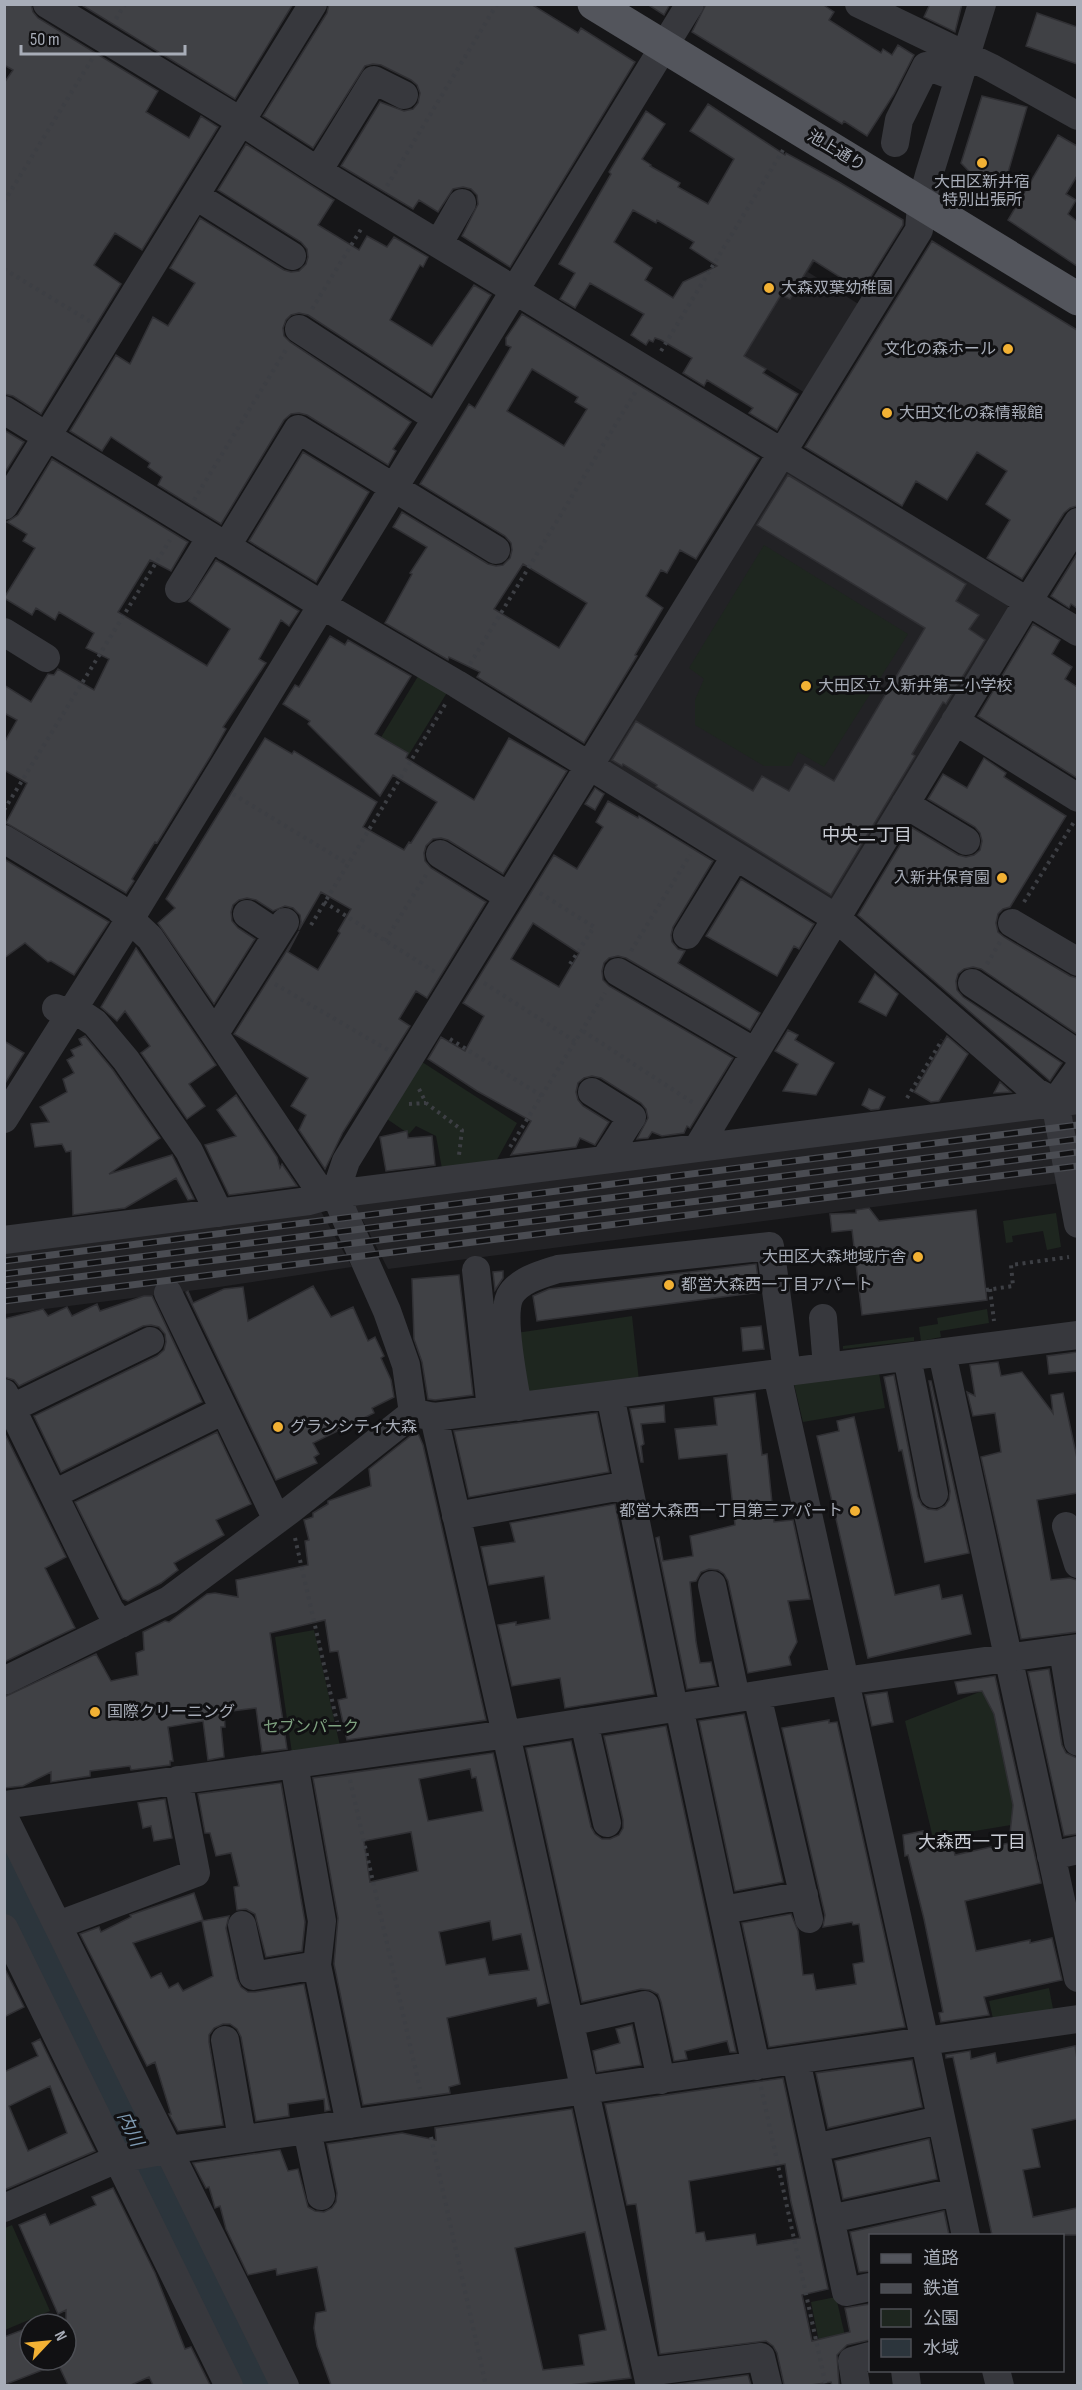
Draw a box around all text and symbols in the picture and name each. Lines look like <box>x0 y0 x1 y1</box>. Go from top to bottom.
scale bar <box>21 18 184 56</box>
text: 50 m <box>30 29 60 50</box>
street label: 池上通り <box>804 126 868 176</box>
marker: 大田区新井宿 特別出張所 <box>975 156 989 170</box>
place label: 大田区新井宿 特別出張所 <box>934 173 1030 210</box>
place label: 大森双葉幼稚園 <box>781 279 893 298</box>
marker: 大森双葉幼稚園 <box>762 281 776 295</box>
place label: 文化の森ホール <box>884 340 996 359</box>
marker: 文化の森ホール <box>1001 342 1015 356</box>
place label: 大田文化の森情報館 <box>899 404 1043 423</box>
marker: 大田文化の森情報館 <box>880 406 894 420</box>
place label: 大田区立 入新井第二小学校 <box>818 677 1013 696</box>
marker: 大田区立 入新井第二小学校 <box>799 679 813 693</box>
district label: 中央二丁目 <box>822 825 912 846</box>
place label: 入新井保育園 <box>894 869 990 888</box>
marker: 入新井保育園 <box>995 871 1009 885</box>
place label: 大田区大森地域庁舎 <box>762 1248 906 1267</box>
marker: 大田区大森地域庁舎 <box>911 1250 925 1264</box>
place label: 都営大森西一丁目アパート <box>681 1276 873 1295</box>
marker: 都営大森西一丁目アパート <box>662 1278 676 1292</box>
place label: グランシティ大森 <box>290 1418 417 1437</box>
marker: グランシティ大森 <box>271 1420 285 1434</box>
place label: 都営大森西一丁目第三アパート <box>619 1502 843 1521</box>
marker: 都営大森西一丁目第三アパート <box>848 1504 862 1518</box>
place label: 国際クリーニング <box>107 1703 235 1722</box>
marker: 国際クリーニング <box>88 1705 102 1719</box>
park label: セブンパーク <box>263 1718 359 1737</box>
district label: 大森西一丁目 <box>918 1832 1026 1853</box>
water label: 内川 <box>113 2108 148 2152</box>
legend <box>869 2234 1064 2372</box>
text: 道路 <box>923 2248 959 2269</box>
text: 鉄道 <box>923 2278 959 2299</box>
text: 公園 <box>923 2308 959 2329</box>
north arrow <box>18 2312 78 2372</box>
text: N <box>50 2328 71 2344</box>
text: 水域 <box>923 2338 959 2359</box>

